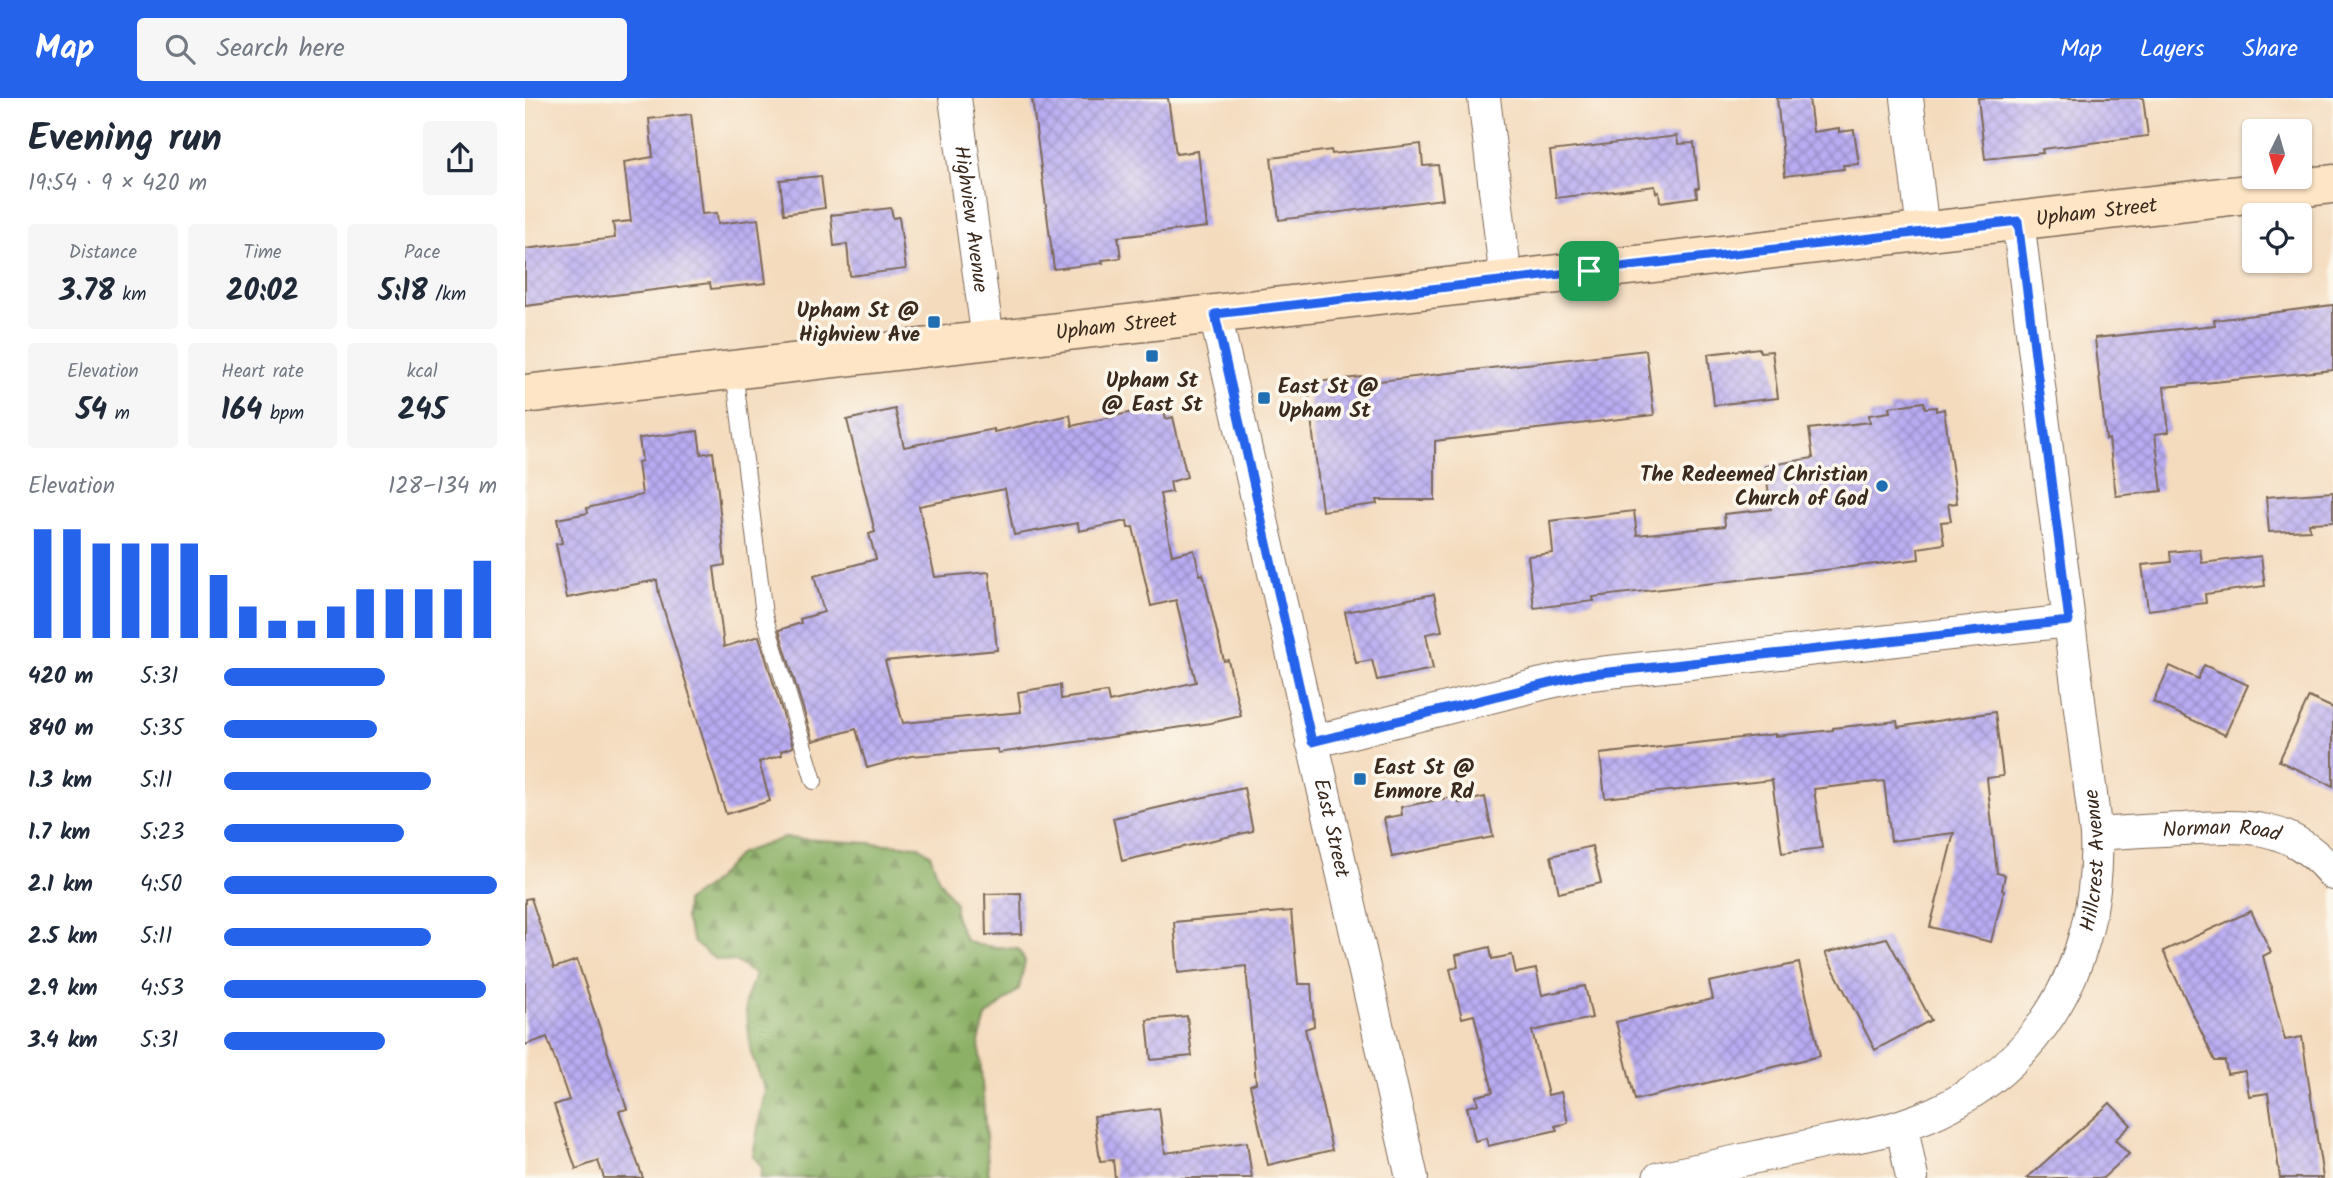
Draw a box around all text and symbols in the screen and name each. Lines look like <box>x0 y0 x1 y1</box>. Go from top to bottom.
search box <box>137 18 627 81</box>
text: Map <box>35 23 95 76</box>
text: Search here <box>217 28 345 70</box>
icon: search <box>161 30 199 68</box>
text: Map <box>2060 30 2102 69</box>
text: Layers <box>2140 30 2204 69</box>
text: Share <box>2242 30 2298 69</box>
text: Evening run <box>28 110 222 170</box>
north arrow <box>2242 119 2312 189</box>
map controls <box>2242 119 2312 273</box>
button: share <box>423 121 497 195</box>
street label: Highview Avenue <box>944 143 996 295</box>
text: 19:54 · 9 × 420 m <box>28 166 207 202</box>
street label: Upham Street <box>2034 189 2160 236</box>
button: locate <box>2242 203 2312 273</box>
text: Distance <box>69 238 137 268</box>
text: Time <box>243 238 282 268</box>
text: Pace <box>404 238 440 268</box>
pin <box>1559 241 1619 301</box>
icon: arrive <box>1570 252 1608 290</box>
text: 3.78 <box>59 268 115 316</box>
text: 20:02 <box>226 268 299 316</box>
text: 5:18 <box>378 268 428 316</box>
text: km <box>115 280 146 310</box>
text: /km <box>428 280 466 310</box>
place label: Upham St @ Highview Ave <box>797 295 920 352</box>
street label: Upham Street <box>1054 303 1180 350</box>
marker: Upham St @ Highview Ave <box>926 314 942 330</box>
marker: Upham St @ East St <box>1144 348 1160 364</box>
text: Elevation <box>67 357 139 387</box>
text: Heart rate <box>221 357 304 387</box>
text: kcal <box>407 357 438 387</box>
place label: Upham St @ East St <box>1101 365 1203 422</box>
place label: East St @ Upham St <box>1278 371 1379 428</box>
text: 54 <box>76 387 107 435</box>
text: 164 <box>221 387 262 435</box>
text: 245 <box>398 387 447 435</box>
marker: East St @ Upham St <box>1256 390 1272 406</box>
text: m <box>107 399 130 429</box>
text: bpm <box>262 399 304 429</box>
place label: The Redeemed Christian Church of God <box>1640 459 1869 516</box>
text: Elevation <box>28 469 115 505</box>
text: 128–134 m <box>388 469 497 505</box>
marker: The Redeemed Christian Church of God <box>1874 478 1890 494</box>
text: 420 m <box>28 659 93 695</box>
text: 5:31 <box>140 659 178 695</box>
text: 840 m <box>28 711 94 747</box>
text: 5:35 <box>140 711 184 747</box>
place label: East St @ Enmore Rd <box>1374 752 1475 809</box>
text: 1.3 km <box>28 763 92 799</box>
text: 5:11 <box>140 763 172 799</box>
marker: East St @ Enmore Rd <box>1352 771 1368 787</box>
street label: East Street <box>1303 775 1358 882</box>
street label: Hillcrest Avenue <box>2072 787 2114 935</box>
street label: Norman Road <box>2162 812 2285 852</box>
text: 1.7 km <box>28 815 90 851</box>
text: 5:23 <box>140 815 185 851</box>
text: 2.1 km <box>28 867 93 903</box>
text: 4:50 <box>140 867 182 903</box>
text: 2.5 km <box>28 919 98 955</box>
text: 5:11 <box>140 919 172 955</box>
text: 2.9 km <box>28 971 98 1007</box>
text: 4:53 <box>140 971 184 1007</box>
text: 3.4 km <box>28 1023 98 1059</box>
text: 5:31 <box>140 1023 178 1059</box>

